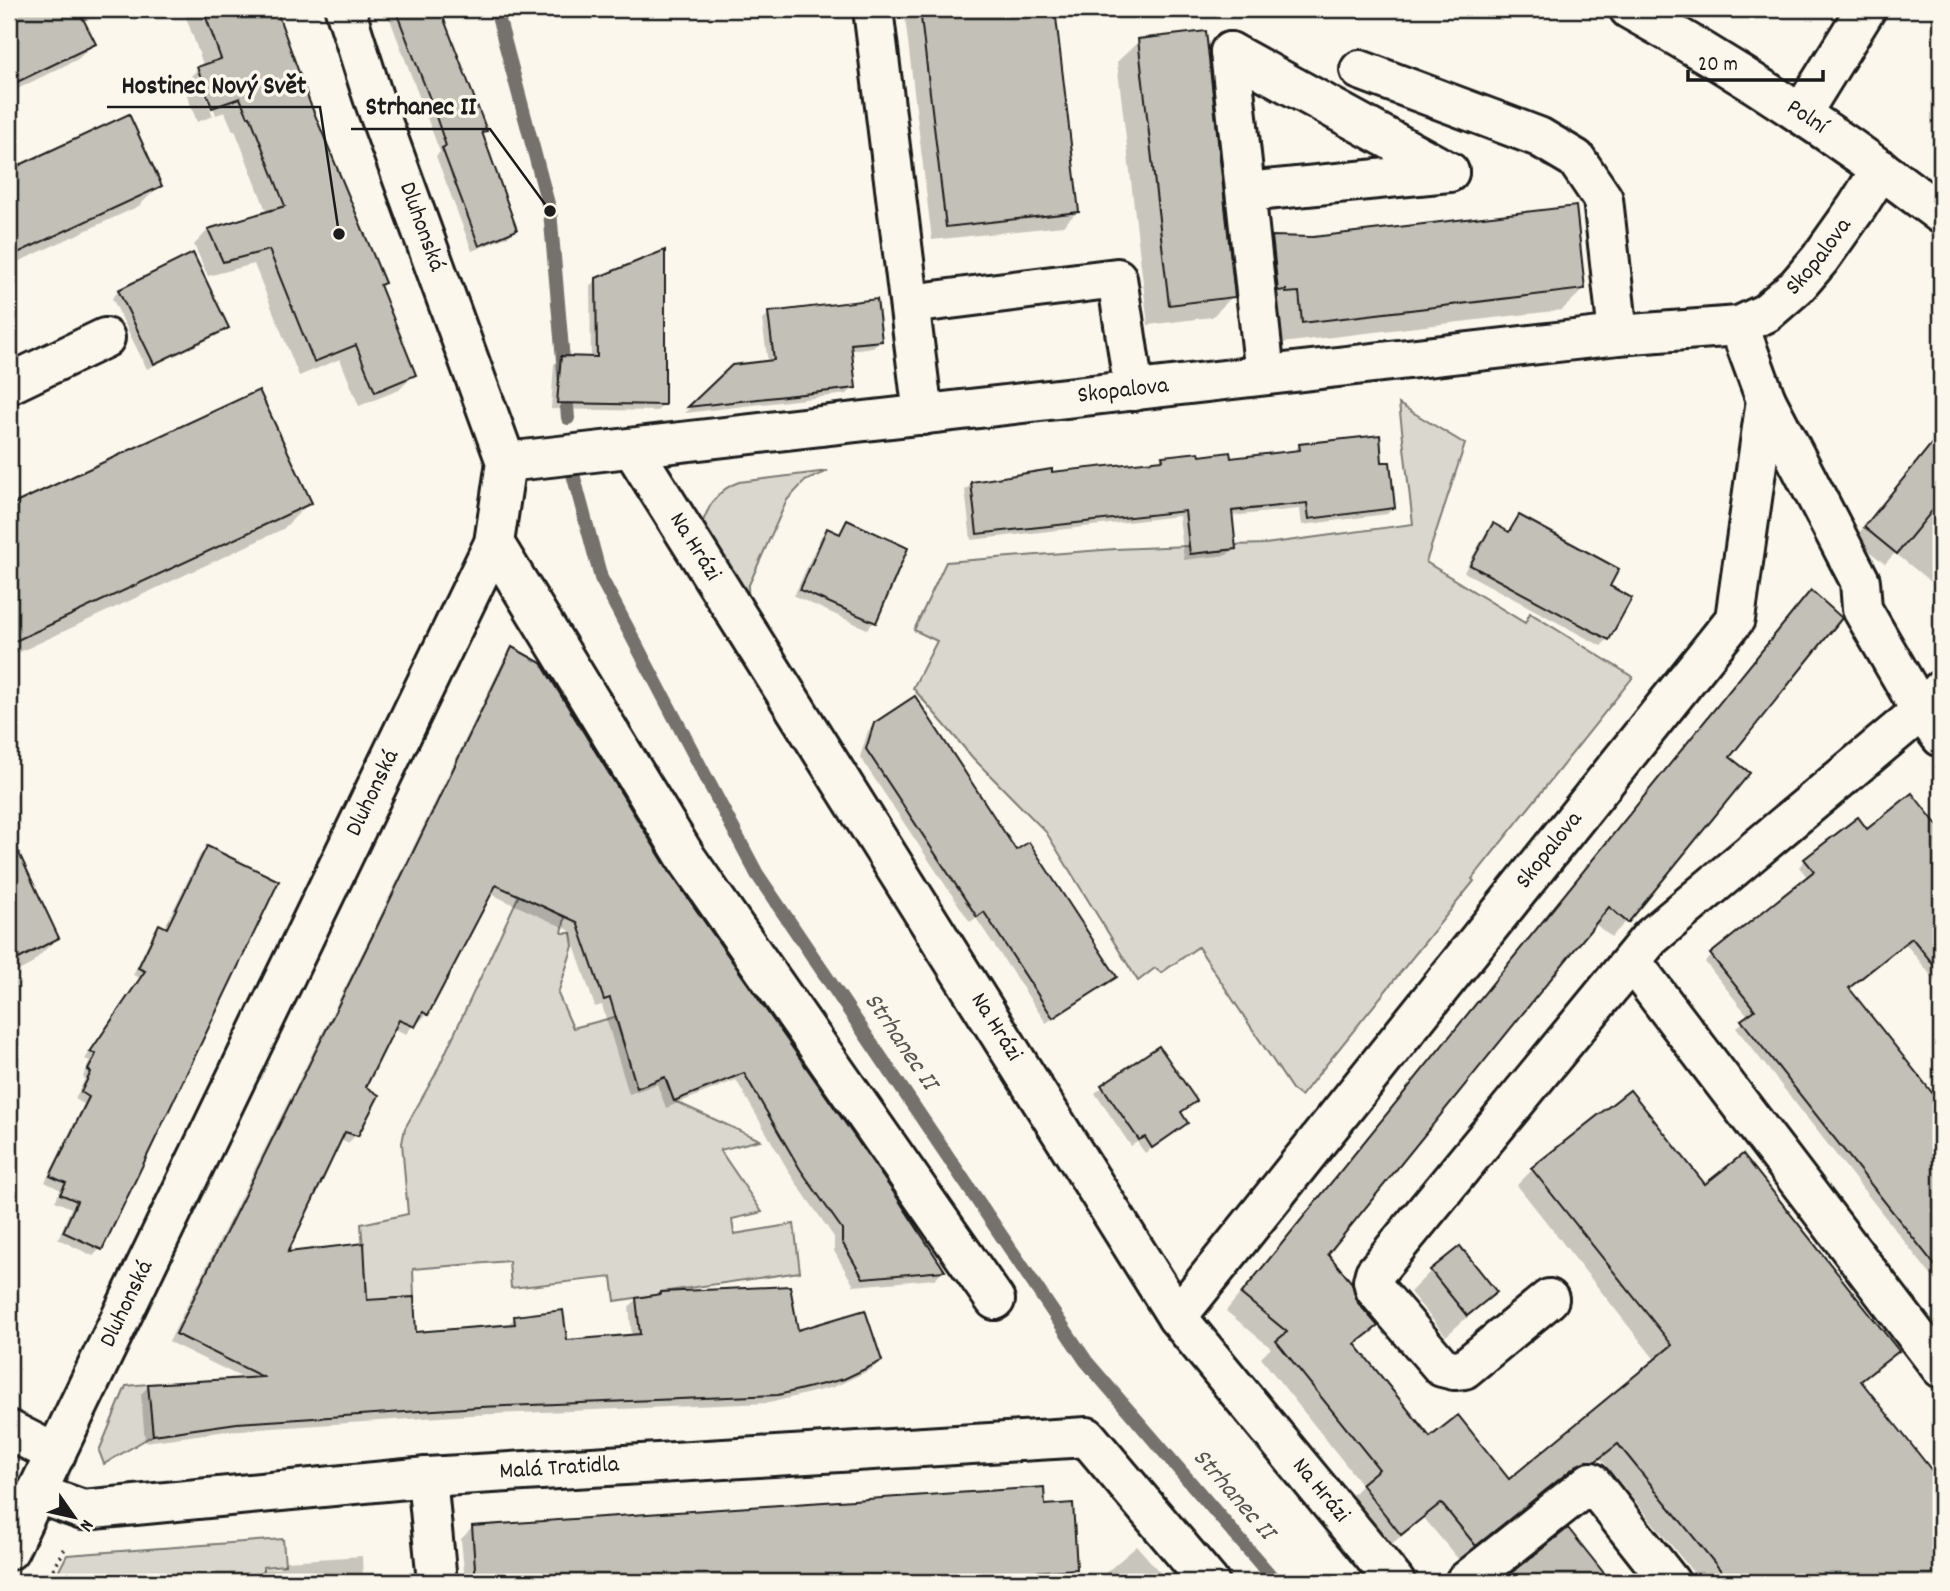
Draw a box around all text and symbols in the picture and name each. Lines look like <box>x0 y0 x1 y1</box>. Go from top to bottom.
scale bar <box>1688 38 1822 82</box>
text: 20 m <box>1698 51 1738 81</box>
callout: Hostinec Nový Svět <box>107 60 320 107</box>
text: Hostinec Nový Svět <box>122 69 307 106</box>
callout: Strhanec II <box>351 82 490 129</box>
text: Strhanec II <box>366 90 477 127</box>
street label: Polní <box>1779 92 1835 145</box>
street label: Dluhonská <box>389 177 453 277</box>
street label: Skopalova <box>1779 211 1861 305</box>
street label: Skopalova <box>1076 369 1171 414</box>
street label: Na Hrázi <box>660 506 729 588</box>
street label: Dluhonská <box>338 744 409 843</box>
street label: Skopalova <box>1508 804 1592 897</box>
water label: Strhanec II <box>854 986 949 1102</box>
street label: Na Hrázi <box>961 987 1030 1068</box>
street label: Dluhonská <box>92 1255 163 1353</box>
water label: Strhanec II <box>1183 1441 1286 1552</box>
street label: Malá Tratidla <box>498 1448 621 1490</box>
street label: Na Hrázi <box>1283 1451 1357 1531</box>
north arrow <box>38 1482 108 1552</box>
text: N <box>71 1513 99 1536</box>

